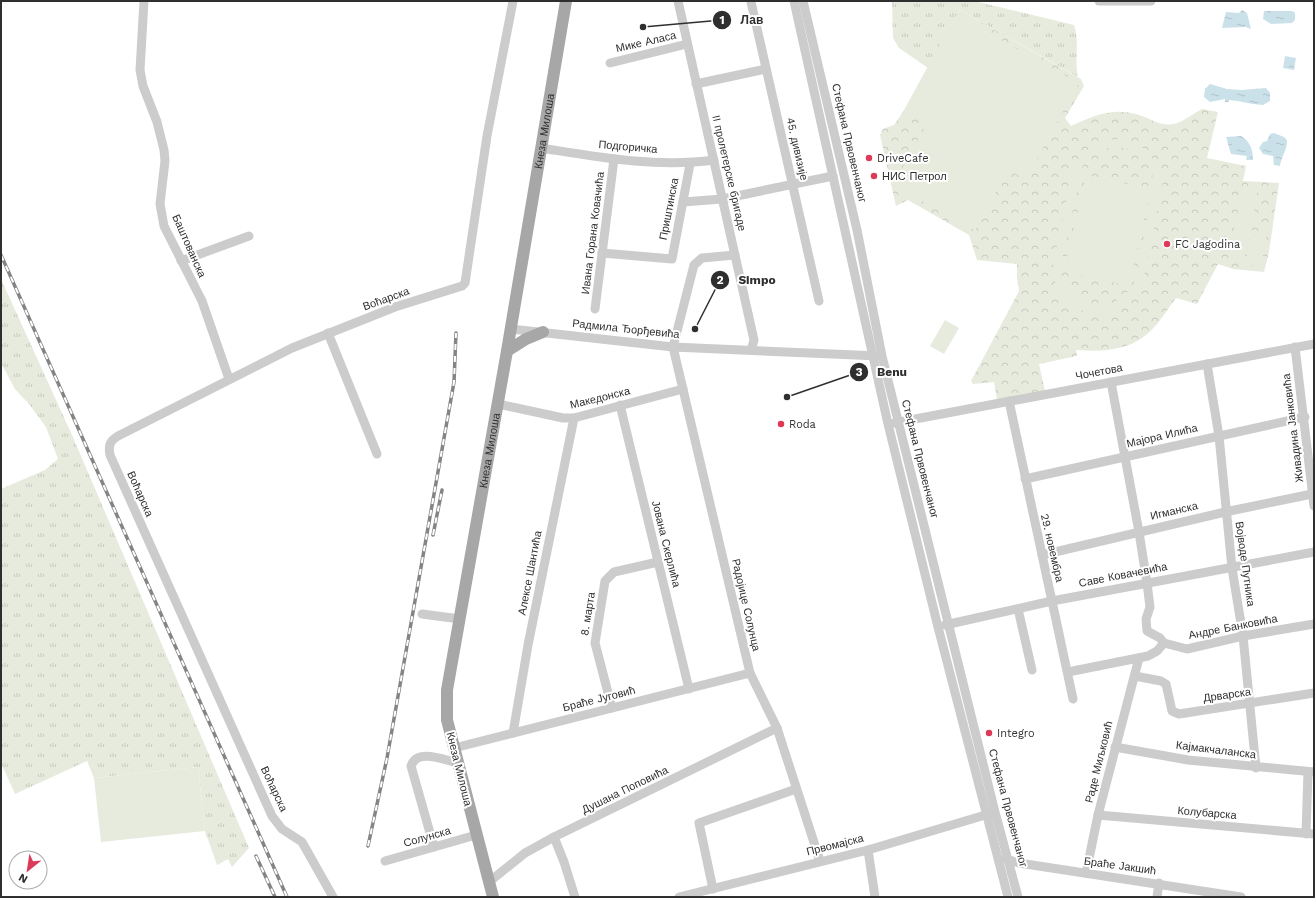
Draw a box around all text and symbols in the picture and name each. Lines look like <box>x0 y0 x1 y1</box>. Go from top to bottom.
callout: Лав <box>712 8 771 32</box>
text: 1 <box>719 13 725 27</box>
text: Лав <box>741 13 763 27</box>
street label: Мике Аласа <box>615 29 678 55</box>
street label: Стефана Првовенчаног <box>829 82 869 204</box>
street label: Кнеза Милоша <box>531 92 557 170</box>
street label: II пролетерске бригаде <box>709 114 749 232</box>
street label: 45. дивизије <box>783 116 811 182</box>
street label: Подгоричка <box>598 138 659 156</box>
place label: DriveCafe <box>877 152 929 165</box>
marker: DriveCafe <box>864 153 874 163</box>
street label: Ивана Горана Ковачића <box>579 170 607 295</box>
place label: НИС Петрол <box>882 170 947 183</box>
marker: НИС Петрол <box>869 171 879 181</box>
street label: Приштинска <box>657 176 682 241</box>
street label: Баштованска <box>169 212 209 280</box>
place label: FC Jagodina <box>1175 238 1240 251</box>
marker: FC Jagodina <box>1162 239 1172 249</box>
callout: Simpo <box>710 268 783 292</box>
text: 2 <box>716 273 724 287</box>
text: Simpo <box>738 273 776 287</box>
street label: Воћарска <box>361 284 412 313</box>
street label: Радмила Ђорђевића <box>572 317 681 341</box>
callout: Benu <box>849 360 915 384</box>
street label: Чочетова <box>1074 361 1124 383</box>
text: 3 <box>855 365 863 379</box>
text: Benu <box>877 365 907 379</box>
street label: Живадина Јанковића <box>1280 372 1306 483</box>
street label: Македонска <box>569 384 632 412</box>
street label: Стефана Првовенчаног <box>899 398 941 520</box>
street label: Кнеза Милоша <box>476 411 503 489</box>
place label: Roda <box>789 418 816 431</box>
marker: Roda <box>776 419 786 429</box>
street label: Мајора Илића <box>1125 421 1200 451</box>
street label: Воћарска <box>124 469 156 520</box>
street label: Јована Скерлића <box>649 499 683 590</box>
street label: Игманска <box>1149 499 1200 523</box>
street label: 29. новембра <box>1038 513 1066 584</box>
street label: Војводе Путника <box>1233 521 1258 608</box>
street label: Алексе Шантића <box>515 529 545 616</box>
street label: Радојице Солунца <box>729 557 763 653</box>
street label: Саве Ковачевића <box>1078 560 1169 590</box>
street label: 8. марта <box>578 590 598 637</box>
street label: Андре Банковића <box>1187 612 1280 642</box>
street label: Браће Југовић <box>561 684 637 714</box>
street label: Дрварска <box>1202 685 1253 705</box>
street label: Раде Миљковић <box>1083 720 1115 804</box>
place label: Integro <box>997 727 1035 740</box>
marker: Integro <box>984 728 994 738</box>
street label: Кнеза Милоша <box>443 730 475 808</box>
street label: Кајмакчаланска <box>1175 739 1258 761</box>
street label: Стефана Првовенчаног <box>986 747 1030 869</box>
street label: Душана Поповића <box>580 763 671 817</box>
street label: Воћарска <box>258 764 291 815</box>
street label: Колубарска <box>1177 804 1238 822</box>
street label: Солунска <box>402 824 453 850</box>
street label: Првомајска <box>805 831 866 858</box>
north arrow <box>8 850 48 890</box>
street label: Браће Јакшић <box>1083 854 1157 878</box>
text: N <box>16 871 30 886</box>

